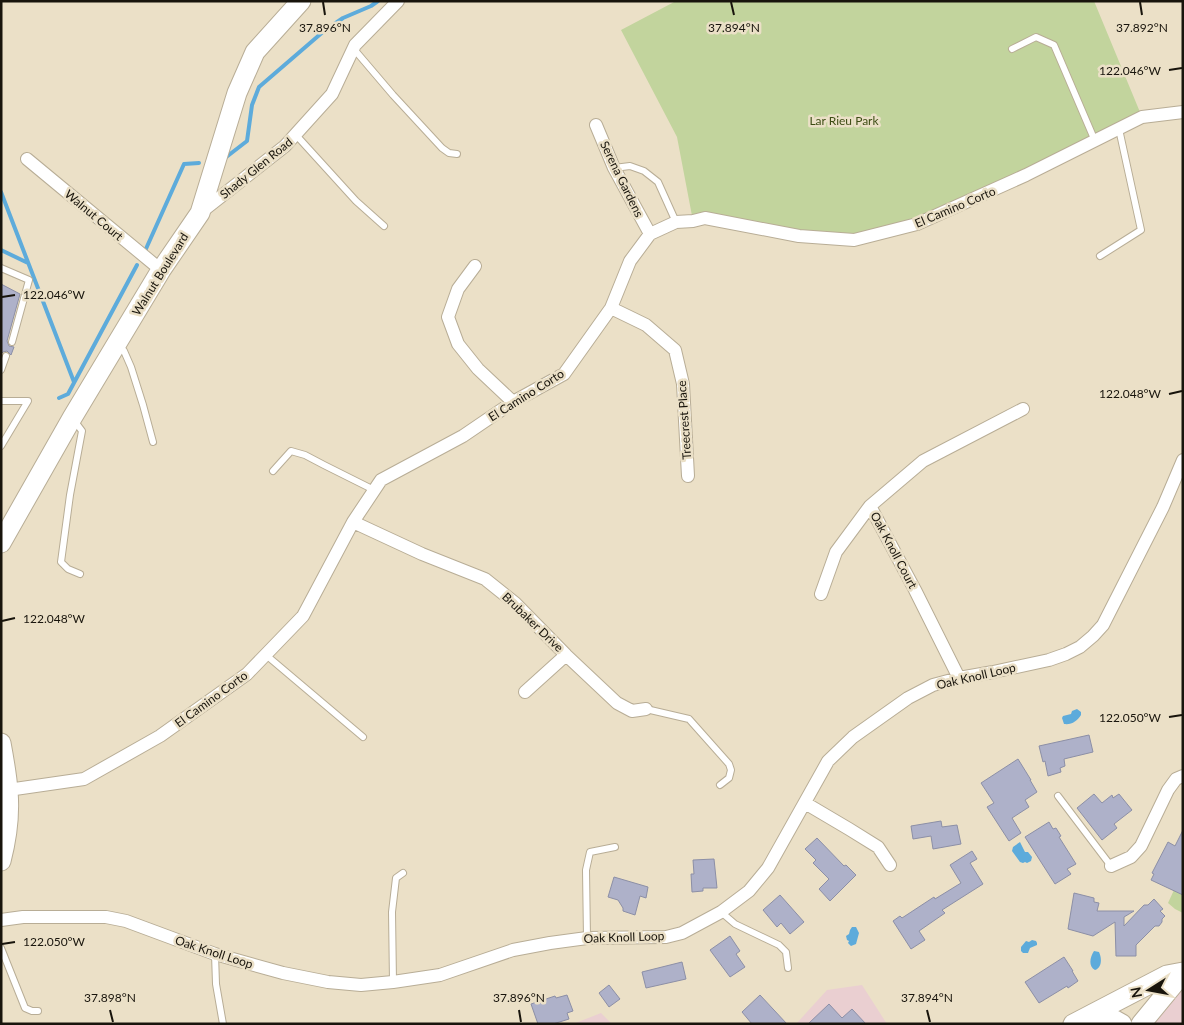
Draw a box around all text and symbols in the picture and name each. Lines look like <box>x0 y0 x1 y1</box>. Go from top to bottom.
text: 37.896°N <box>299 20 351 35</box>
text: 37.894°N <box>708 20 760 35</box>
text: 37.892°N <box>1116 20 1168 35</box>
text: 122.046°W <box>1099 63 1162 78</box>
park label: Lar Rieu Park <box>809 113 879 128</box>
street label: Shady Glen Road <box>217 134 295 202</box>
street label: Serena Gardens <box>597 139 647 219</box>
street label: El Camino Corto <box>912 183 998 231</box>
street label: Walnut Court <box>62 186 127 244</box>
street label: Walnut Boulevard <box>129 230 191 318</box>
text: 122.046°W <box>23 287 86 302</box>
street label: El Camino Corto <box>485 366 567 424</box>
street label: Treecrest Place <box>674 380 694 460</box>
text: 122.048°W <box>1099 386 1162 401</box>
street label: Oak Knoll Court <box>867 509 921 592</box>
street label: Brubaker Drive <box>499 589 567 655</box>
text: 122.048°W <box>23 611 86 626</box>
street label: Oak Knoll Loop <box>935 660 1017 692</box>
street label: El Camino Corto <box>172 667 250 730</box>
text: 122.050°W <box>1099 710 1162 725</box>
street label: Oak Knoll Loop <box>583 928 665 946</box>
street label: Oak Knoll Loop <box>173 932 255 972</box>
text: 122.050°W <box>23 934 86 949</box>
north arrow <box>1124 965 1174 1015</box>
text: N <box>1126 986 1145 999</box>
text: 37.898°N <box>84 990 136 1005</box>
text: 37.896°N <box>493 990 545 1005</box>
text: 37.894°N <box>901 990 953 1005</box>

